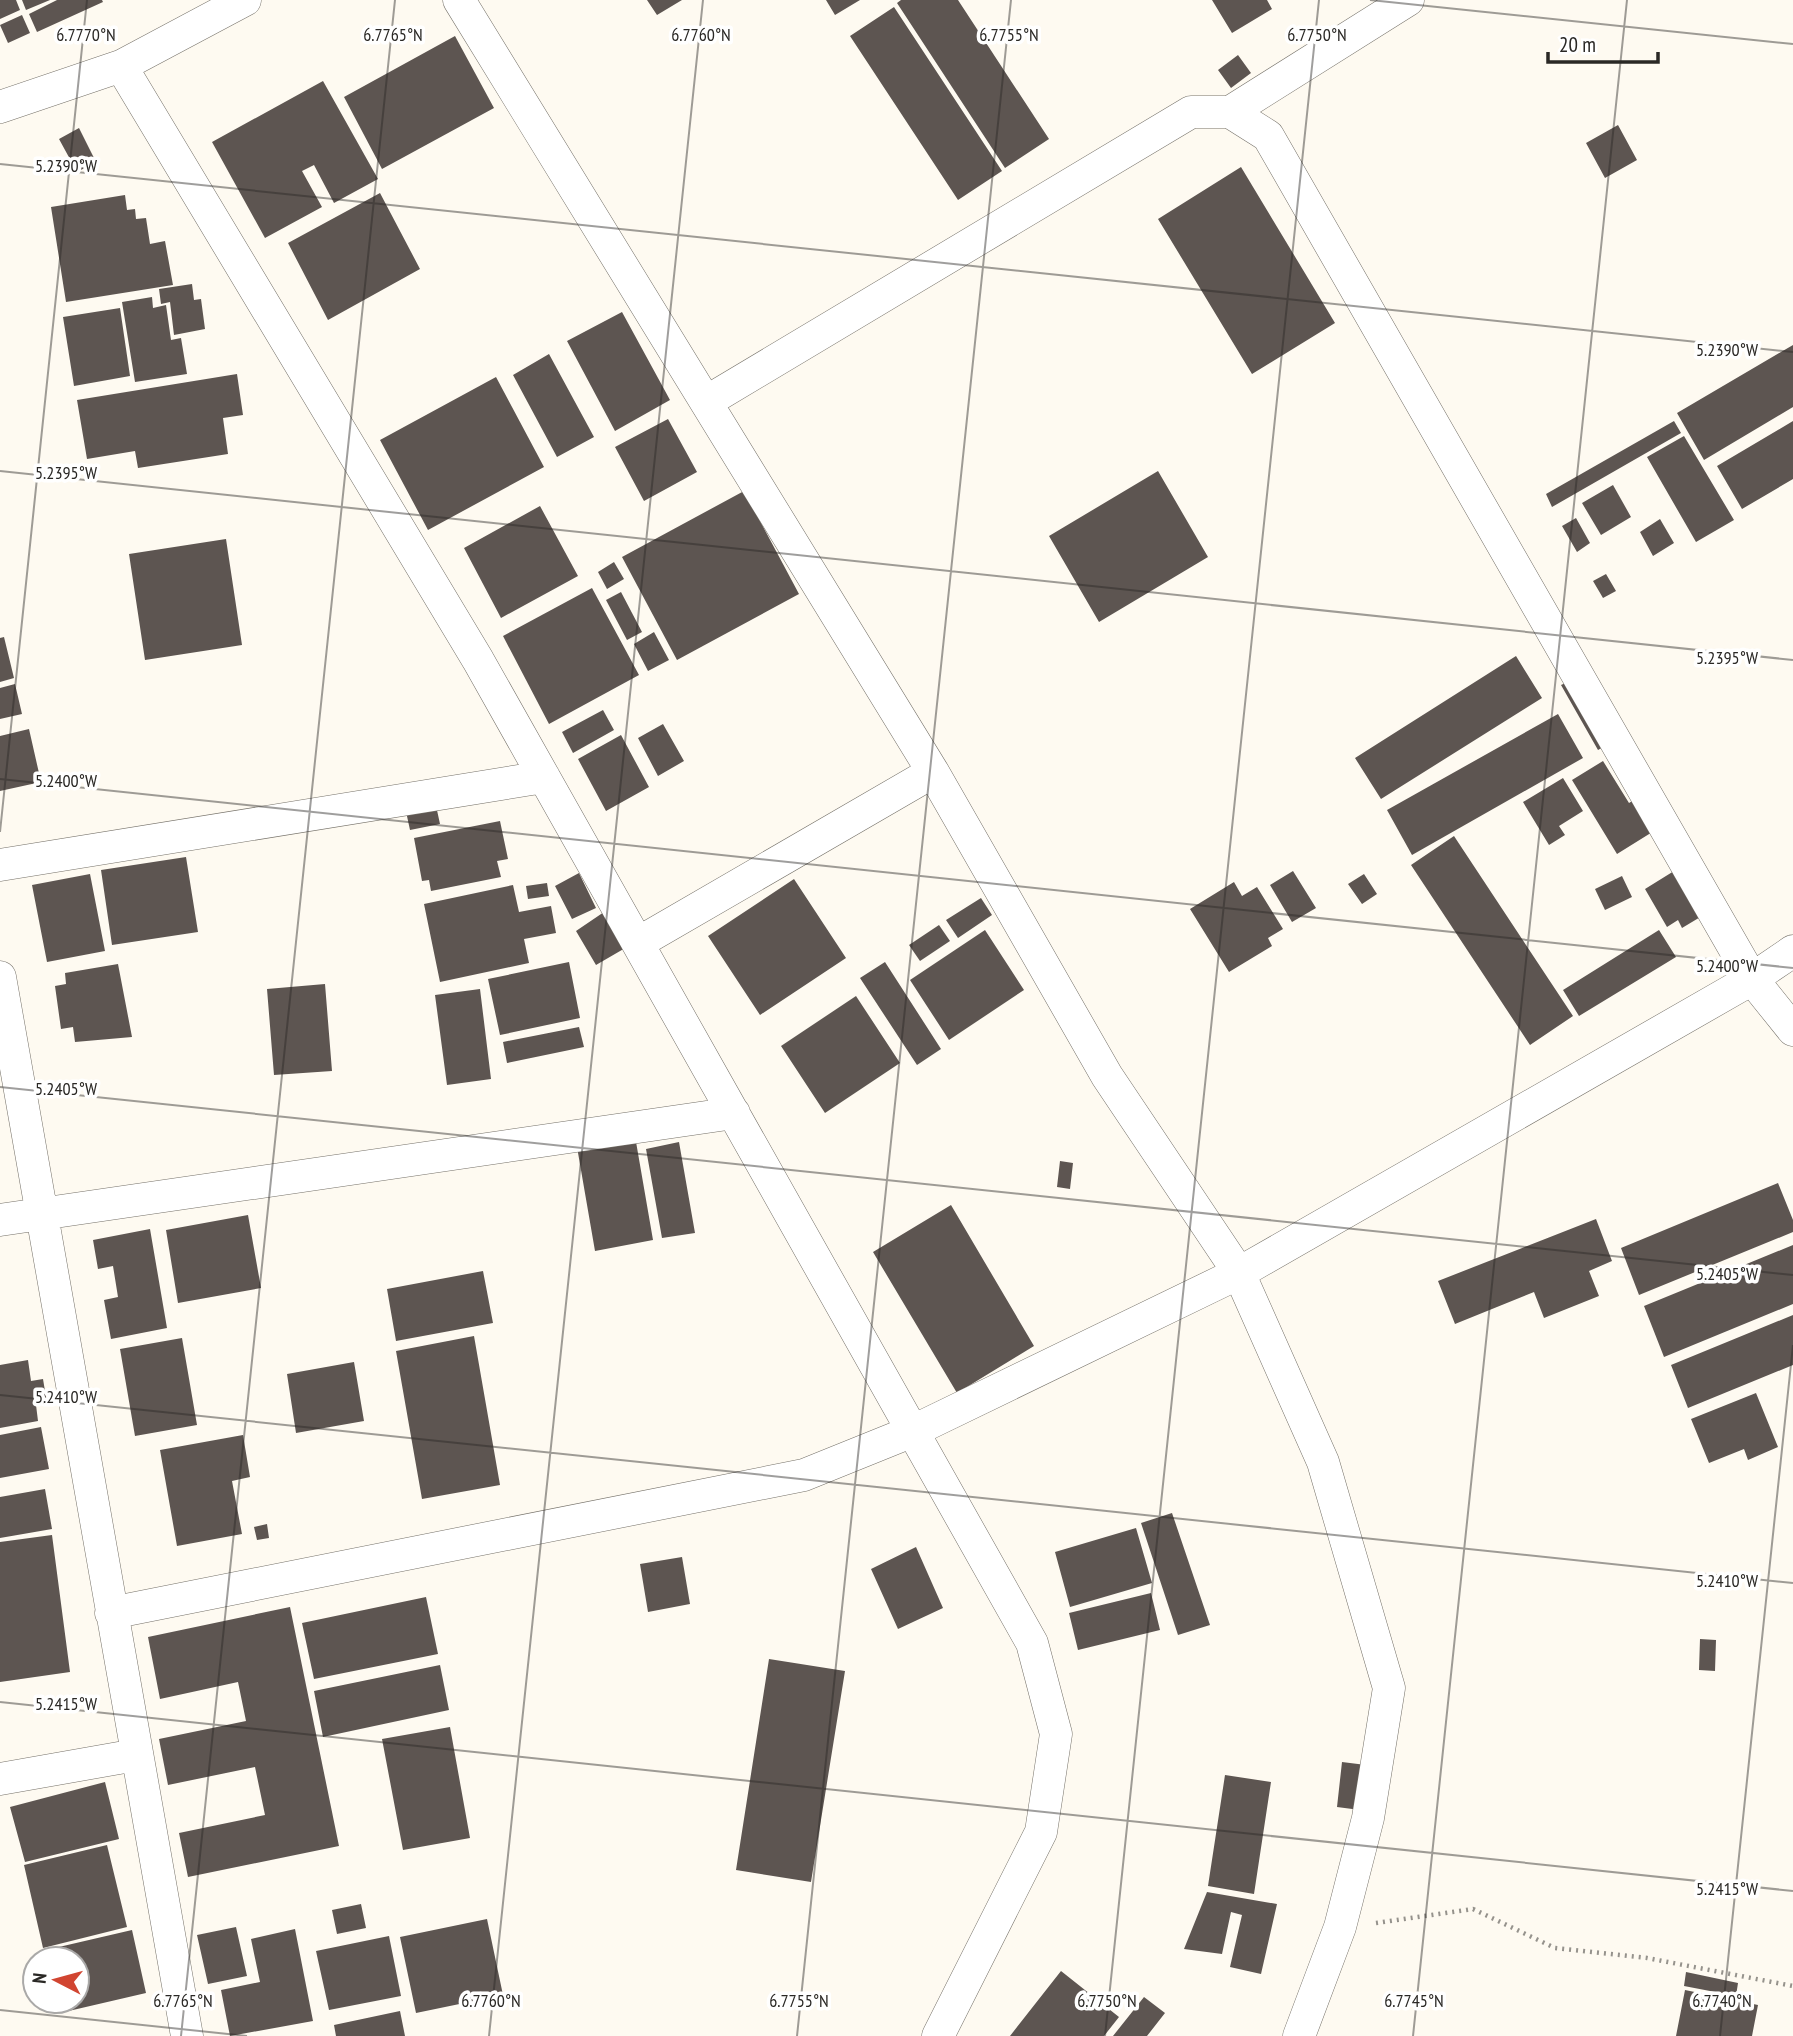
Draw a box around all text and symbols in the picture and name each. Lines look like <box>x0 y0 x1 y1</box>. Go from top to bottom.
scale bar <box>1548 21 1658 65</box>
text: 6.7770°N <box>56 23 116 46</box>
text: 6.7765°N <box>363 23 423 46</box>
text: 6.7760°N <box>671 23 731 46</box>
text: 6.7755°N <box>979 23 1039 46</box>
text: 6.7750°N <box>1287 23 1347 46</box>
text: 20 m <box>1559 31 1596 58</box>
text: 5.2390°W <box>35 154 97 177</box>
text: 5.2390°W <box>1696 338 1758 361</box>
text: 5.2395°W <box>35 461 97 484</box>
text: 5.2395°W <box>1696 646 1758 669</box>
text: 5.2400°W <box>35 769 97 792</box>
text: 5.2400°W <box>1696 954 1758 977</box>
text: 5.2405°W <box>35 1077 97 1100</box>
text: 5.2405°W <box>1696 1262 1758 1285</box>
text: 5.2410°W <box>35 1385 97 1408</box>
text: 5.2410°W <box>1696 1569 1758 1592</box>
text: 5.2415°W <box>35 1692 97 1715</box>
text: 5.2415°W <box>1696 1877 1758 1900</box>
north arrow <box>21 1945 91 2015</box>
text: N <box>27 1972 52 1985</box>
text: 6.7765°N <box>153 1989 213 2012</box>
text: 6.7760°N <box>461 1989 521 2012</box>
text: 6.7755°N <box>769 1989 829 2012</box>
text: 6.7750°N <box>1077 1989 1137 2012</box>
text: 6.7745°N <box>1384 1989 1444 2012</box>
text: 6.7740°N <box>1692 1989 1752 2012</box>

